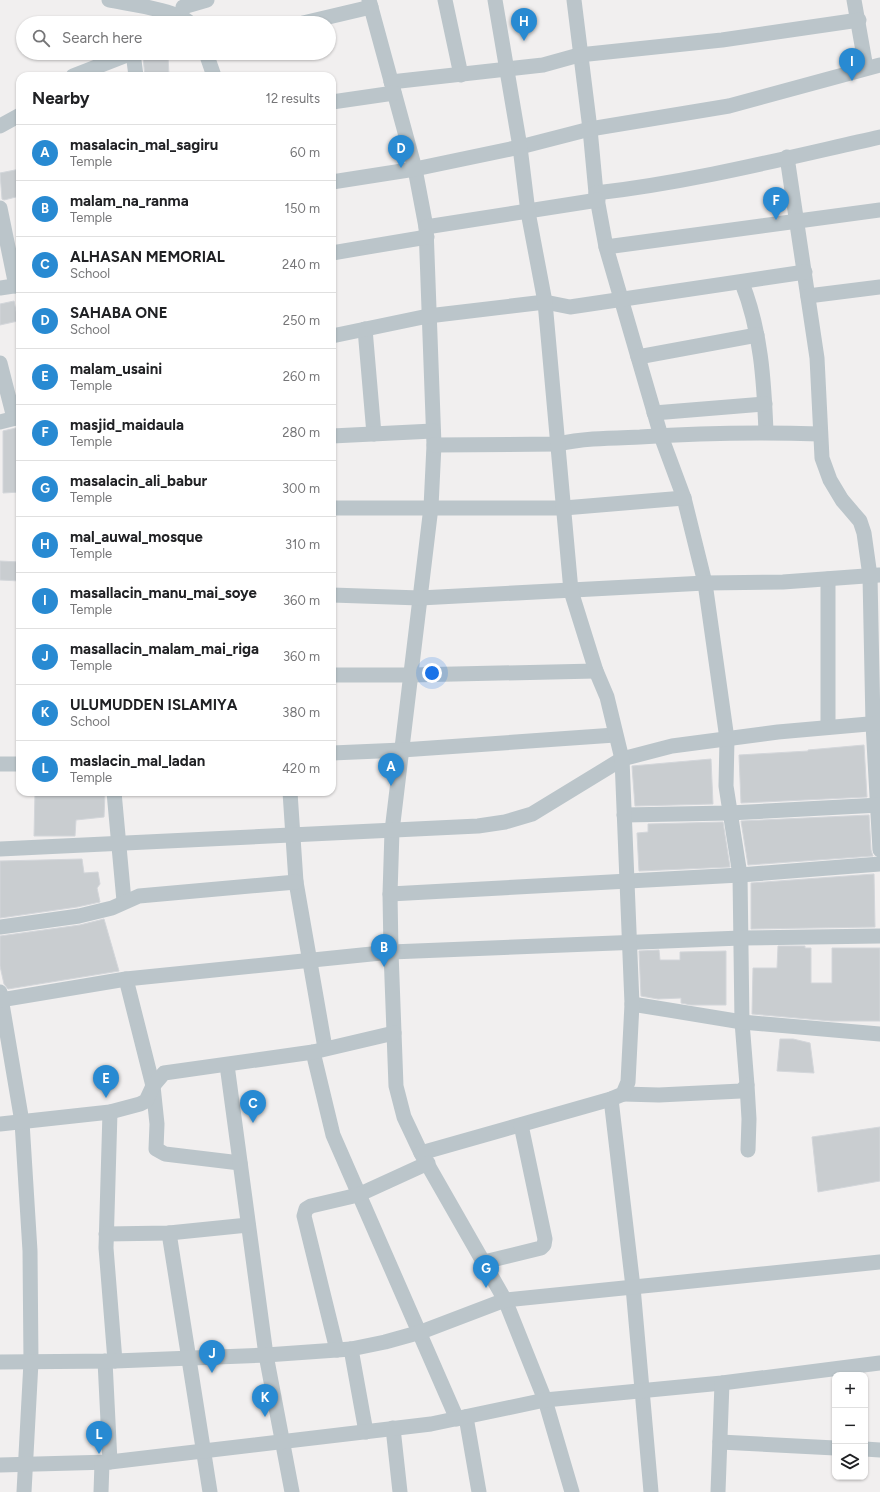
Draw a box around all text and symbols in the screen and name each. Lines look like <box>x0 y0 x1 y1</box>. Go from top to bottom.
pin: H <box>511 8 537 41</box>
search box <box>16 16 336 60</box>
icon: search <box>30 27 52 49</box>
text: Search here <box>62 29 142 47</box>
pin: I <box>839 48 865 81</box>
text: Nearby <box>32 88 90 108</box>
text: 12 results <box>266 91 320 106</box>
pin: D <box>388 135 414 168</box>
text: masalacin_mal_sagiru <box>70 136 218 154</box>
text: A <box>40 145 50 160</box>
text: 60 m <box>290 145 320 160</box>
text: Temple <box>70 154 112 169</box>
pin: F <box>763 187 789 220</box>
text: malam_na_ranma <box>70 192 189 210</box>
text: B <box>41 201 49 216</box>
text: 150 m <box>285 201 320 216</box>
text: Temple <box>70 210 112 225</box>
text: ALHASAN MEMORIAL <box>70 248 225 266</box>
text: C <box>40 257 50 272</box>
text: 240 m <box>282 257 320 272</box>
text: School <box>70 266 110 281</box>
text: SAHABA ONE <box>70 304 167 322</box>
text: D <box>40 313 50 328</box>
text: 250 m <box>283 313 320 328</box>
text: School <box>70 322 110 337</box>
text: malam_usaini <box>70 360 162 378</box>
text: E <box>41 369 49 384</box>
text: 260 m <box>283 369 320 384</box>
text: Temple <box>70 378 112 393</box>
text: masjid_maidaula <box>70 416 184 434</box>
text: F <box>41 425 49 440</box>
text: 280 m <box>282 425 320 440</box>
text: Temple <box>70 434 112 449</box>
text: masalacin_ali_babur <box>70 472 207 490</box>
text: G <box>40 481 50 496</box>
text: 300 m <box>282 481 320 496</box>
text: Temple <box>70 490 112 505</box>
text: mal_auwal_mosque <box>70 528 203 546</box>
text: H <box>40 537 50 552</box>
text: 310 m <box>285 537 320 552</box>
text: Temple <box>70 546 112 561</box>
text: masallacin_manu_mai_soye <box>70 584 257 602</box>
text: I <box>43 593 47 608</box>
text: 360 m <box>283 593 320 608</box>
text: Temple <box>70 602 112 617</box>
text: masallacin_malam_mai_riga <box>70 640 259 658</box>
text: J <box>41 649 49 664</box>
text: 360 m <box>283 649 320 664</box>
text: Temple <box>70 658 112 673</box>
your location <box>422 663 442 683</box>
text: ULUMUDDEN ISLAMIYA <box>70 696 237 714</box>
text: K <box>41 705 49 720</box>
text: 380 m <box>282 705 320 720</box>
text: School <box>70 714 110 729</box>
text: maslacin_mal_ladan <box>70 752 205 770</box>
pin: A <box>378 753 404 786</box>
text: L <box>42 761 48 776</box>
text: 420 m <box>282 761 320 776</box>
text: Temple <box>70 770 112 785</box>
pin: B <box>371 934 397 967</box>
pin: E <box>93 1065 119 1098</box>
pin: C <box>240 1090 266 1123</box>
pin: G <box>473 1255 499 1288</box>
pin: J <box>199 1340 225 1373</box>
map controls <box>832 1372 868 1480</box>
button: + <box>832 1372 868 1408</box>
pin: K <box>252 1384 278 1417</box>
button: − <box>832 1408 868 1444</box>
pin: L <box>86 1421 112 1454</box>
button: layers <box>832 1444 868 1480</box>

